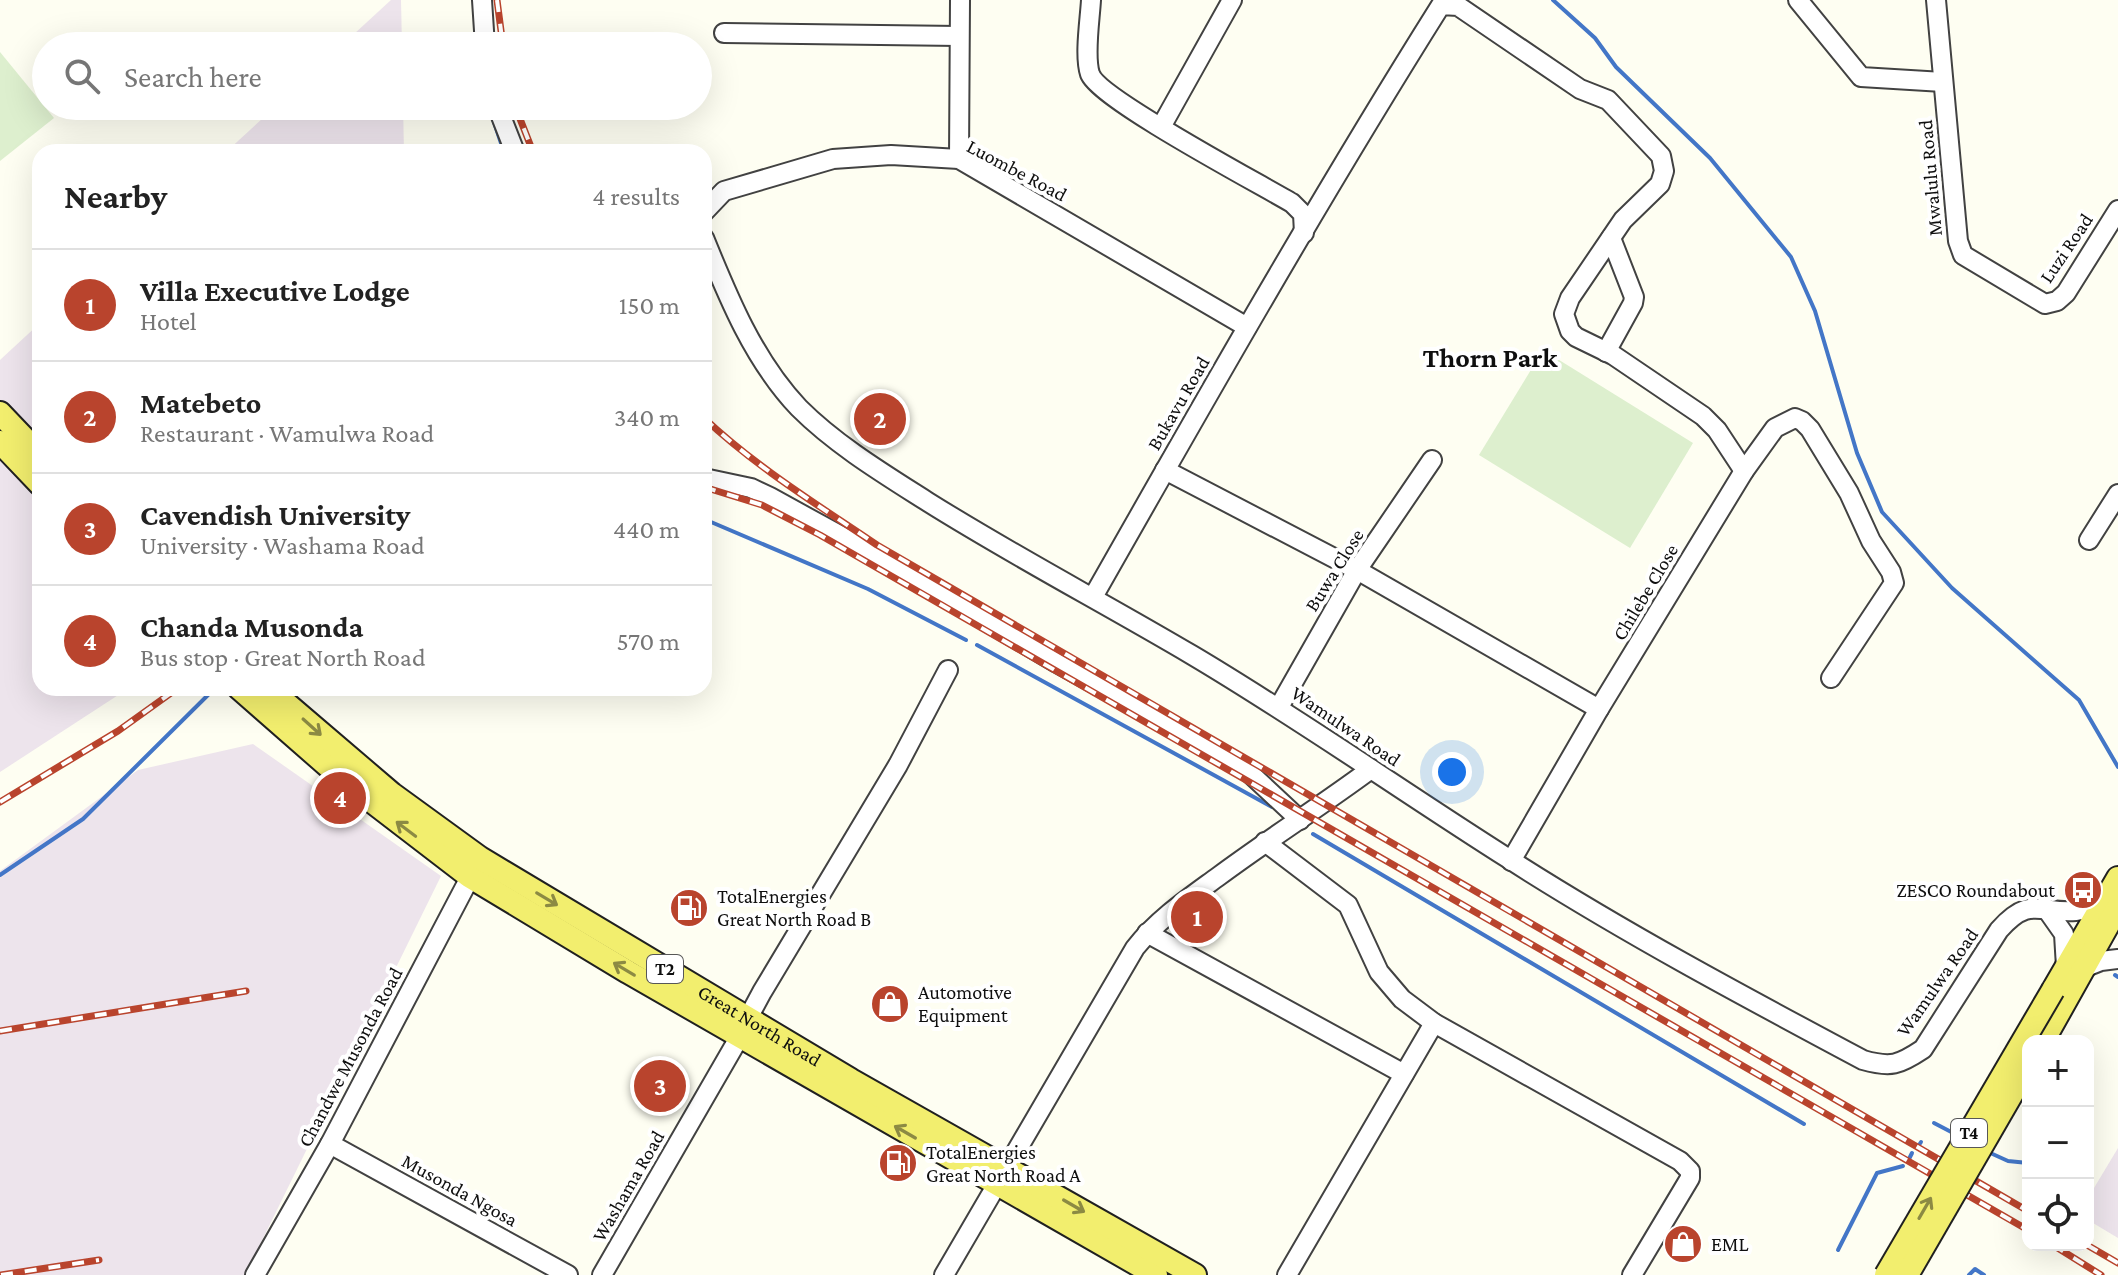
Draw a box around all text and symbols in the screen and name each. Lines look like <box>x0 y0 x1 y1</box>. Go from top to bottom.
search box <box>32 32 712 120</box>
icon: search <box>60 54 104 98</box>
text: Search here <box>124 60 262 93</box>
street label: Mwalulu Road <box>1914 119 1946 237</box>
street label: Luombe Road <box>963 135 1071 206</box>
text: Nearby <box>64 178 167 215</box>
text: 4 results <box>592 182 680 211</box>
street label: Luzi Road <box>2035 209 2097 287</box>
text: Villa Executive Lodge <box>140 274 410 307</box>
text: 1 <box>85 291 95 320</box>
text: 150 m <box>619 291 680 320</box>
text: Hotel <box>140 307 197 336</box>
district label: Thorn Park <box>1423 342 1558 373</box>
street label: Bukavu Road <box>1142 352 1214 454</box>
text: Matebeto <box>140 386 261 419</box>
pin: 2 <box>854 389 906 449</box>
text: 2 <box>83 403 97 432</box>
text: 340 m <box>614 403 680 432</box>
text: Restaurant · Wamulwa Road <box>140 419 434 448</box>
text: Cavendish University <box>140 498 410 531</box>
text: 3 <box>84 515 96 544</box>
text: 440 m <box>613 515 680 544</box>
street label: Buwa Close <box>1300 525 1368 615</box>
text: University · Washama Road <box>140 531 425 560</box>
street label: Chilebe Close <box>1608 540 1682 644</box>
text: Chanda Musonda <box>140 610 363 643</box>
text: 4 <box>83 627 97 656</box>
text: 570 m <box>616 627 680 656</box>
text: Bus stop · Great North Road <box>140 643 426 672</box>
street label: Wamulwa Road <box>1287 681 1405 771</box>
one-way arrow <box>302 718 322 736</box>
your location <box>1432 752 1472 792</box>
pin: 4 <box>314 768 366 828</box>
one-way arrow <box>396 821 417 838</box>
bus stop icon: ZESCO Roundabout <box>2062 869 2104 911</box>
place label: ZESCO Roundabout <box>1896 879 2055 901</box>
place label: TotalEnergies Great North Road B <box>717 885 871 930</box>
fuel station icon: TotalEnergies Great North Road B <box>668 887 710 929</box>
pin: 1 <box>1171 887 1223 947</box>
one-way arrow <box>535 891 558 907</box>
street label: Wamulwa Road <box>1892 923 1983 1040</box>
road number: T2 <box>647 955 683 983</box>
one-way arrow <box>613 961 636 977</box>
street label: Chandwe Musonda Road <box>293 963 407 1150</box>
street label: Great North Road <box>694 980 826 1071</box>
place label: Automotive Equipment <box>918 981 1012 1027</box>
shop icon: Automotive Equipment <box>869 983 911 1025</box>
map controls <box>2022 1035 2094 1251</box>
button: + <box>2022 1035 2094 1107</box>
pin: 3 <box>634 1056 686 1116</box>
button: − <box>2022 1107 2094 1179</box>
road number: T4 <box>1951 1119 1987 1147</box>
one-way arrow <box>893 1124 917 1139</box>
street label: Washama Road <box>587 1126 669 1245</box>
place label: TotalEnergies Great North Road A <box>926 1141 1081 1186</box>
fuel station icon: TotalEnergies Great North Road A <box>877 1142 919 1184</box>
street label: Musonda Ngosa <box>398 1149 522 1232</box>
button: locate <box>2022 1179 2094 1251</box>
one-way arrow <box>1917 1197 1933 1220</box>
one-way arrow <box>1062 1198 1085 1214</box>
shop icon: EML <box>1662 1223 1704 1265</box>
place label: EML <box>1711 1233 1748 1255</box>

